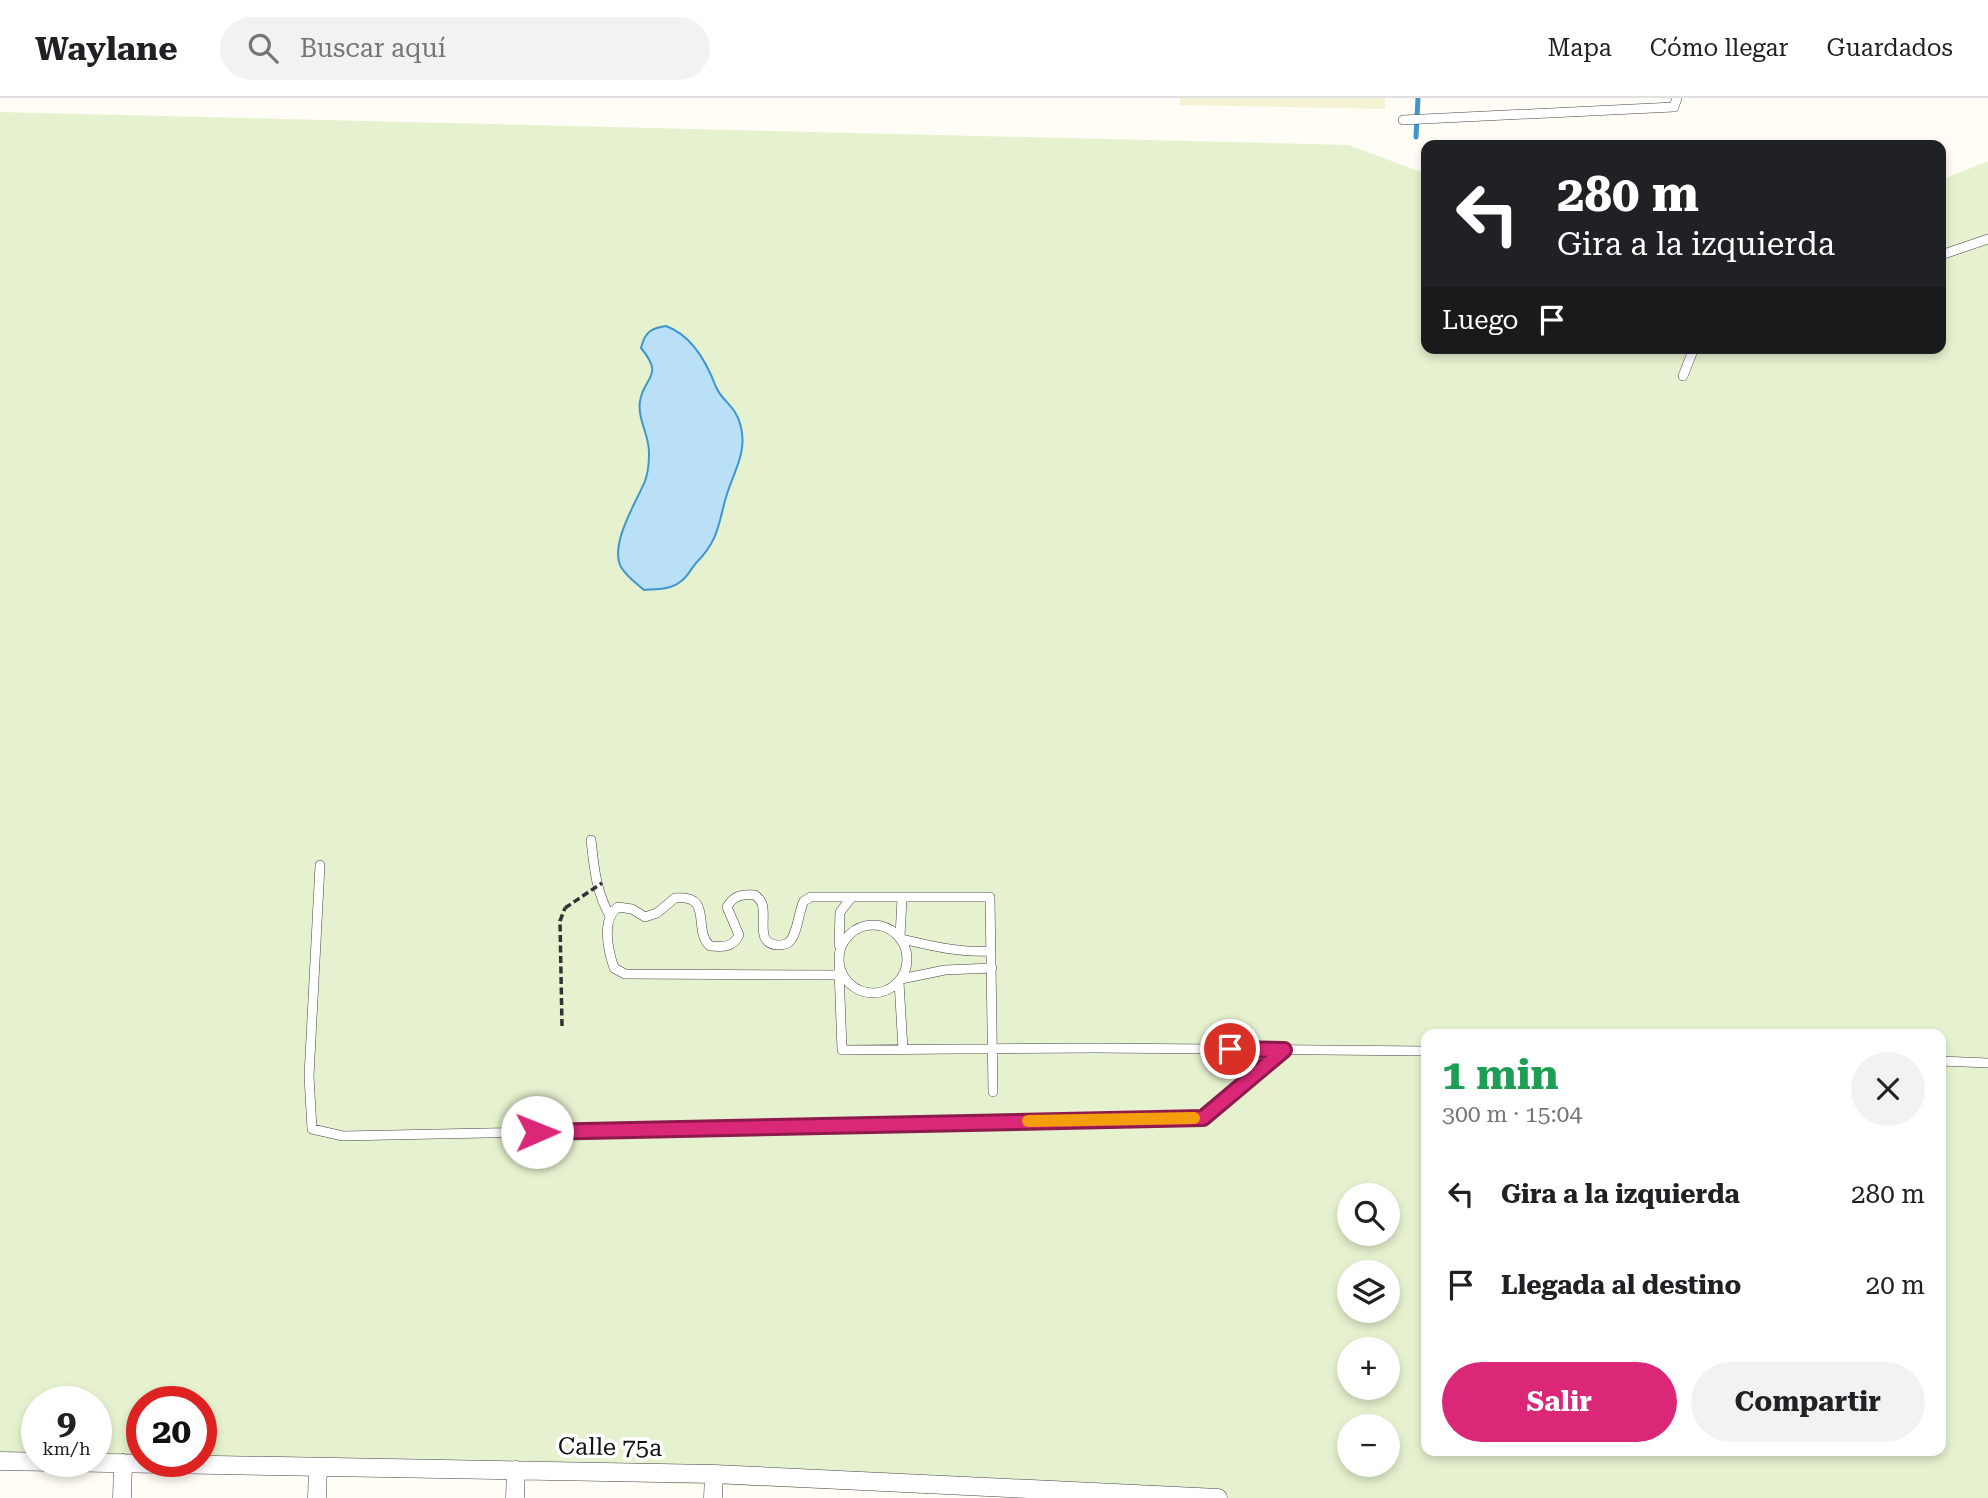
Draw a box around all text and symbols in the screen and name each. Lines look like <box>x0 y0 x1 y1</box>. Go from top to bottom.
search box <box>220 17 710 80</box>
text: Waylane <box>35 29 178 68</box>
icon: search <box>244 29 282 67</box>
text: Buscar aquí <box>300 33 446 63</box>
text: Mapa <box>1548 34 1612 62</box>
text: Cómo llegar <box>1650 34 1788 62</box>
text: Guardados <box>1826 34 1953 62</box>
text: 280 m <box>1557 166 1699 223</box>
icon: left <box>1442 168 1533 259</box>
text: Gira a la izquierda <box>1557 225 1835 263</box>
icon: arrive <box>1533 301 1571 339</box>
text: Luego <box>1442 305 1519 335</box>
pin <box>1200 1019 1260 1079</box>
icon: arrive <box>1211 1030 1249 1068</box>
text: 1 min <box>1442 1050 1559 1099</box>
button: close <box>1851 1052 1925 1126</box>
position arrow <box>500 1095 574 1169</box>
text: 300 m · 15:04 <box>1442 1101 1582 1128</box>
icon: left <box>1442 1175 1480 1213</box>
text: Gira a la izquierda <box>1501 1179 1740 1209</box>
text: 280 m <box>1851 1179 1925 1209</box>
map controls <box>1337 1183 1400 1477</box>
button: search <box>1337 1183 1400 1246</box>
button: layers <box>1337 1260 1400 1323</box>
icon: arrive <box>1442 1266 1480 1304</box>
text: Llegada al destino <box>1501 1270 1741 1300</box>
text: 20 m <box>1866 1270 1925 1300</box>
button: + <box>1337 1337 1400 1400</box>
button: Salir <box>1442 1362 1677 1442</box>
button: Compartir <box>1691 1362 1925 1442</box>
speed limit sign: 20 <box>126 1386 217 1477</box>
text: 9 <box>57 1402 76 1443</box>
button: − <box>1337 1414 1400 1477</box>
street label: Calle 75a <box>558 1432 662 1462</box>
text: km/h <box>42 1438 91 1459</box>

